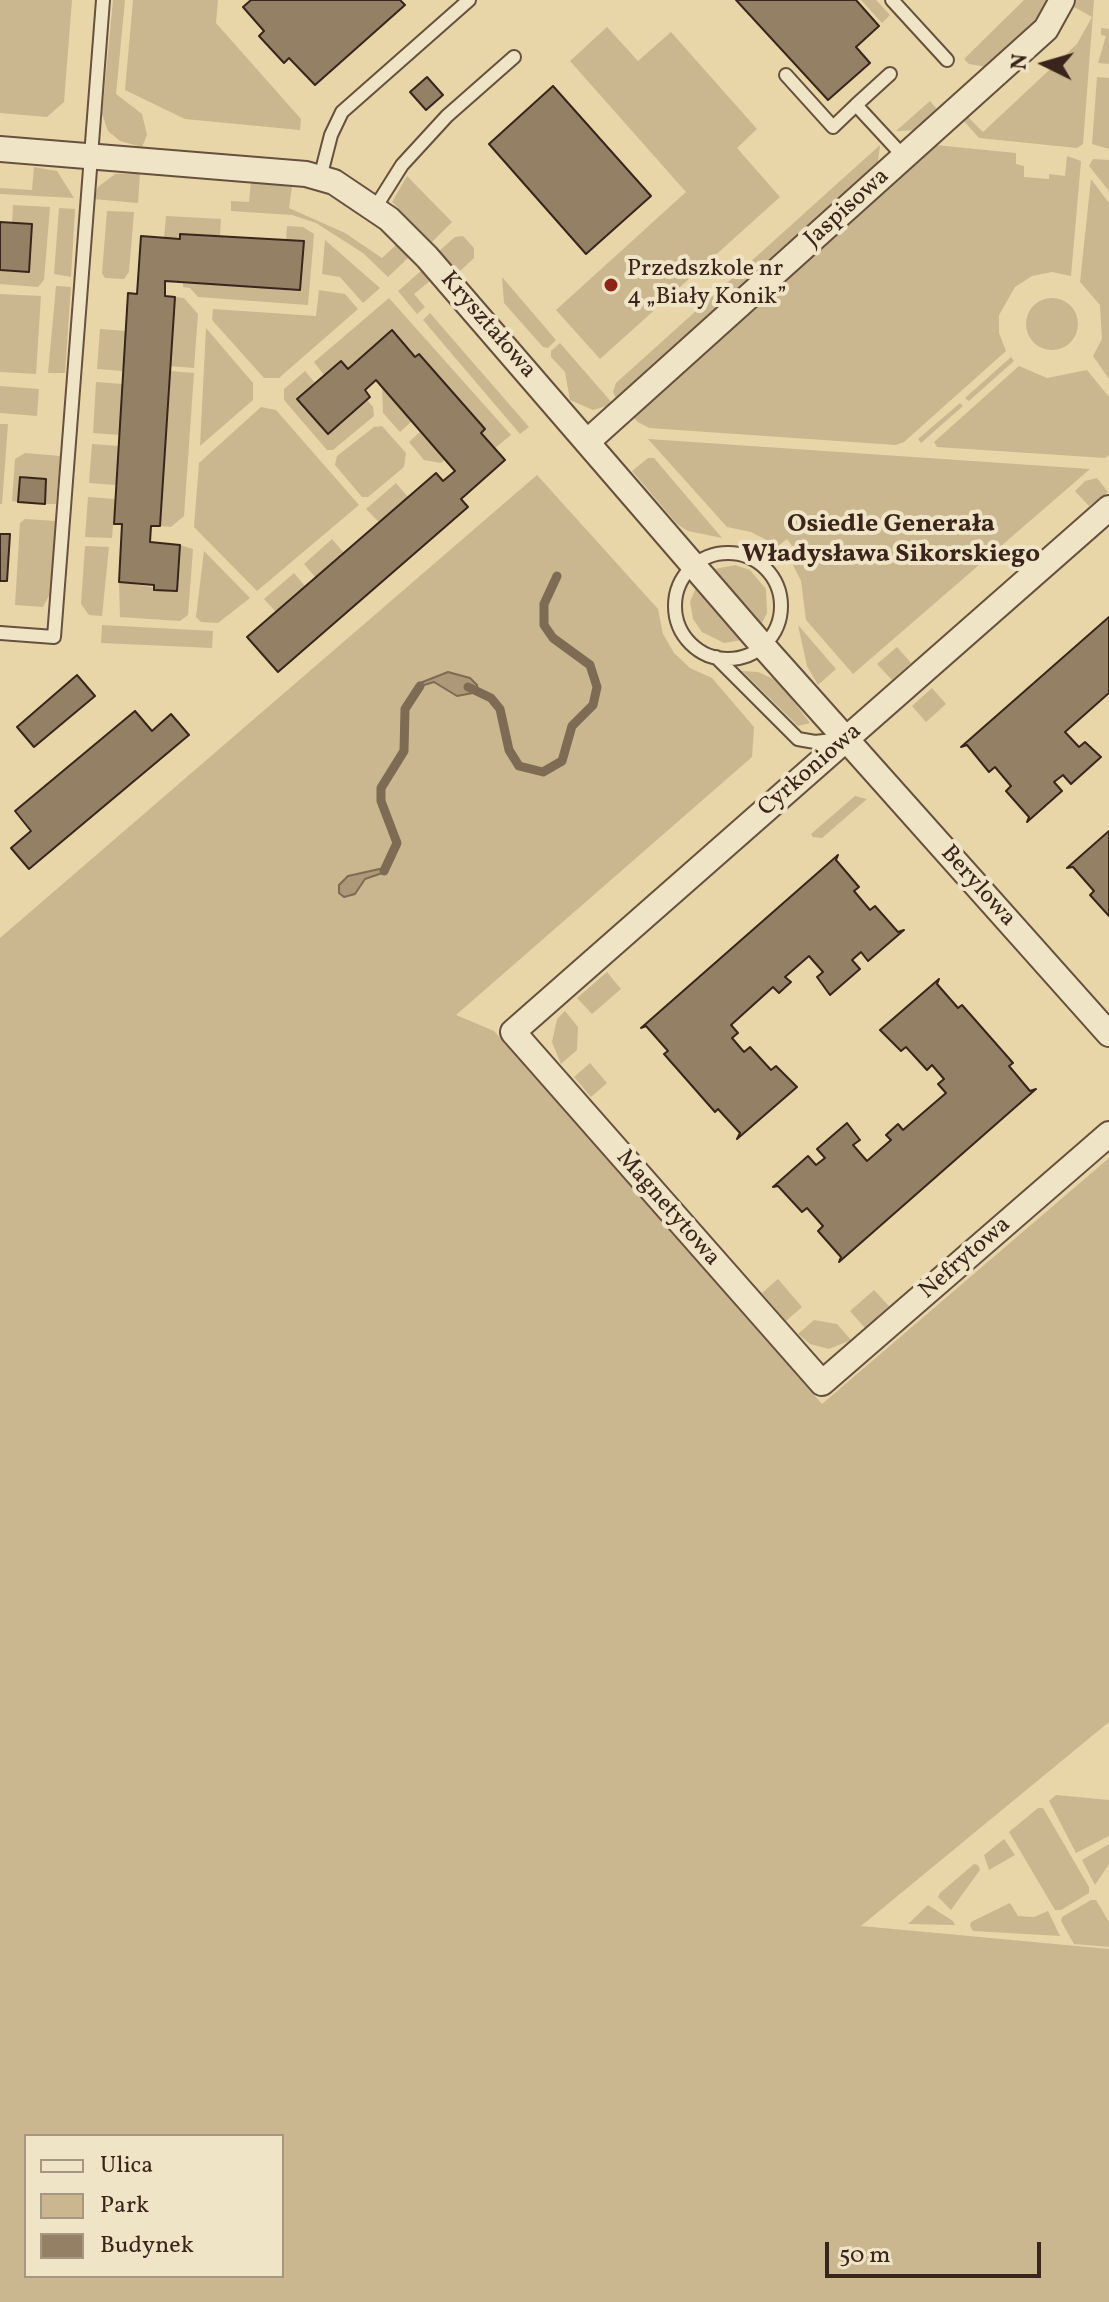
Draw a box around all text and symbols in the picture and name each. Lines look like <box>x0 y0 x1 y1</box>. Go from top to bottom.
north arrow <box>1005 24 1085 104</box>
text: N <box>1004 53 1037 71</box>
street label: Jaspisowa <box>800 163 896 255</box>
place label: Przedszkole nr 4 „Biały Konik” <box>627 257 786 313</box>
street label: Kryształowa <box>433 267 541 385</box>
marker: Przedszkole nr 4 „Biały Konik” <box>602 276 620 294</box>
district label: Osiedle Generała Władysława Sikorskiego <box>742 510 1040 572</box>
street label: Cyrkoniowa <box>753 718 869 824</box>
street label: Berylowa <box>933 840 1021 934</box>
street label: Magnetytowa <box>609 1145 725 1273</box>
street label: Nefrytowa <box>914 1212 1018 1306</box>
legend <box>24 2134 284 2278</box>
text: Ulica <box>100 2149 153 2183</box>
text: Park <box>100 2189 149 2223</box>
scale bar <box>829 2226 1045 2276</box>
text: Budynek <box>100 2229 194 2263</box>
text: 50 m <box>839 2239 891 2273</box>

